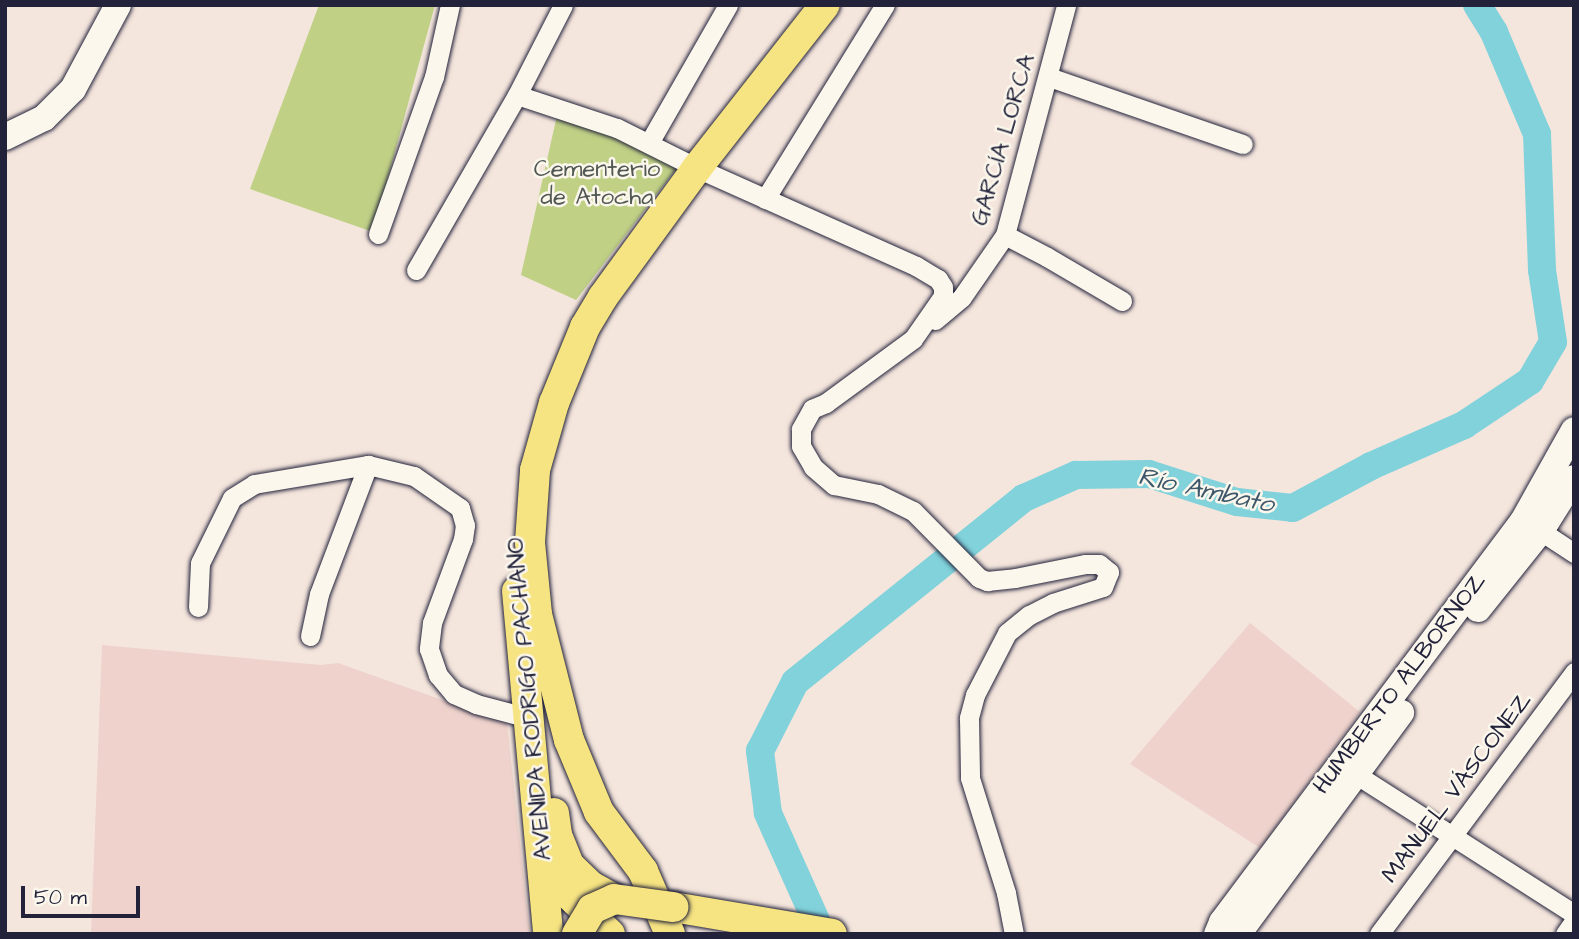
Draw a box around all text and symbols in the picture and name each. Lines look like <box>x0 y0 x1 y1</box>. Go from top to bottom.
street label: GARCÍA LORCA <box>966 51 1042 229</box>
park label: Cementerio de Atocha <box>534 156 660 212</box>
water label: Río Ambato <box>1136 461 1276 521</box>
street label: AVENIDA RODRIGO PACHANO <box>502 536 558 862</box>
street label: HUMBERTO ALBORNOZ <box>1308 568 1492 800</box>
street label: MANUEL VÁSCONEZ <box>1376 687 1538 889</box>
scale bar <box>24 872 144 916</box>
text: 50 m <box>34 883 87 912</box>

